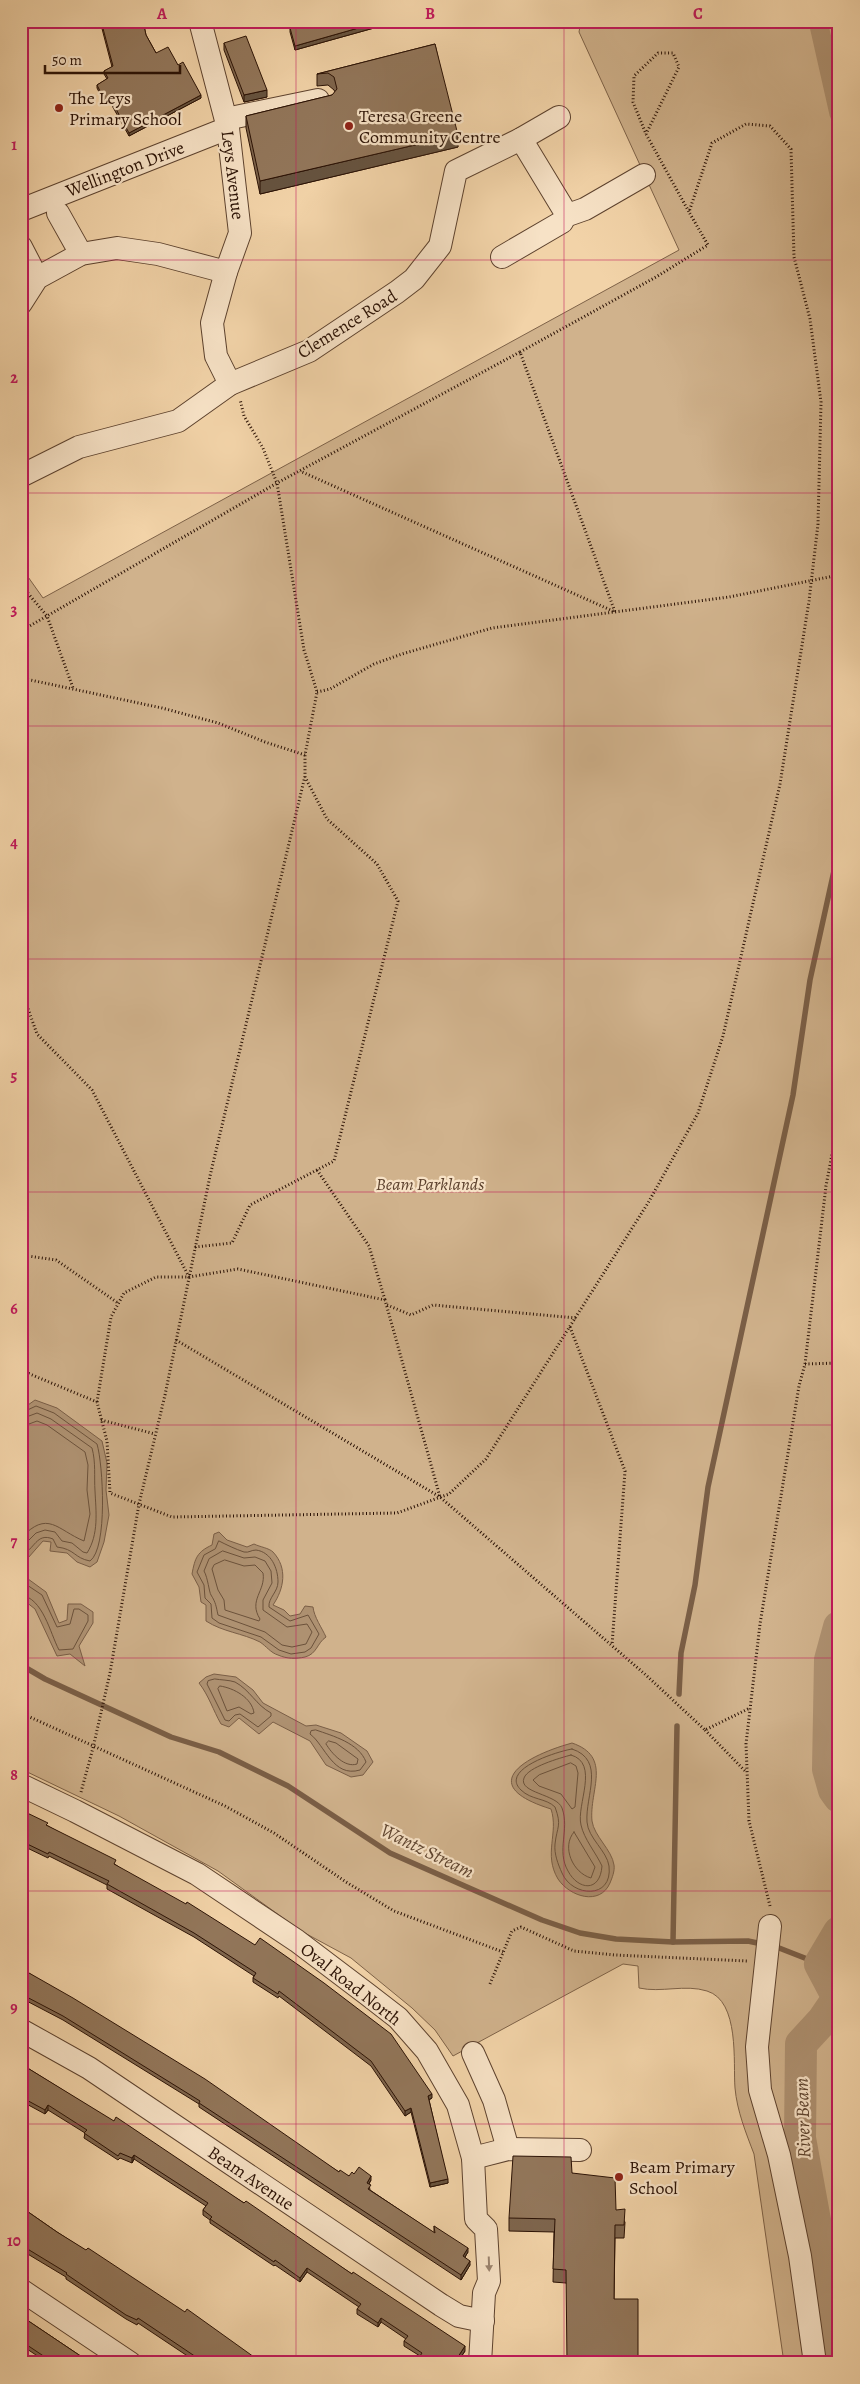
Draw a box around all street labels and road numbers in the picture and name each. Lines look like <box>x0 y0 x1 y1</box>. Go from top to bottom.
street label: Leys Avenue <box>216 129 250 221</box>
street label: Wellington Drive <box>61 135 188 203</box>
street label: Clemence Road <box>293 284 402 364</box>
street label: Oval Road North <box>296 1937 407 2031</box>
street label: Beam Avenue <box>203 2140 299 2216</box>

